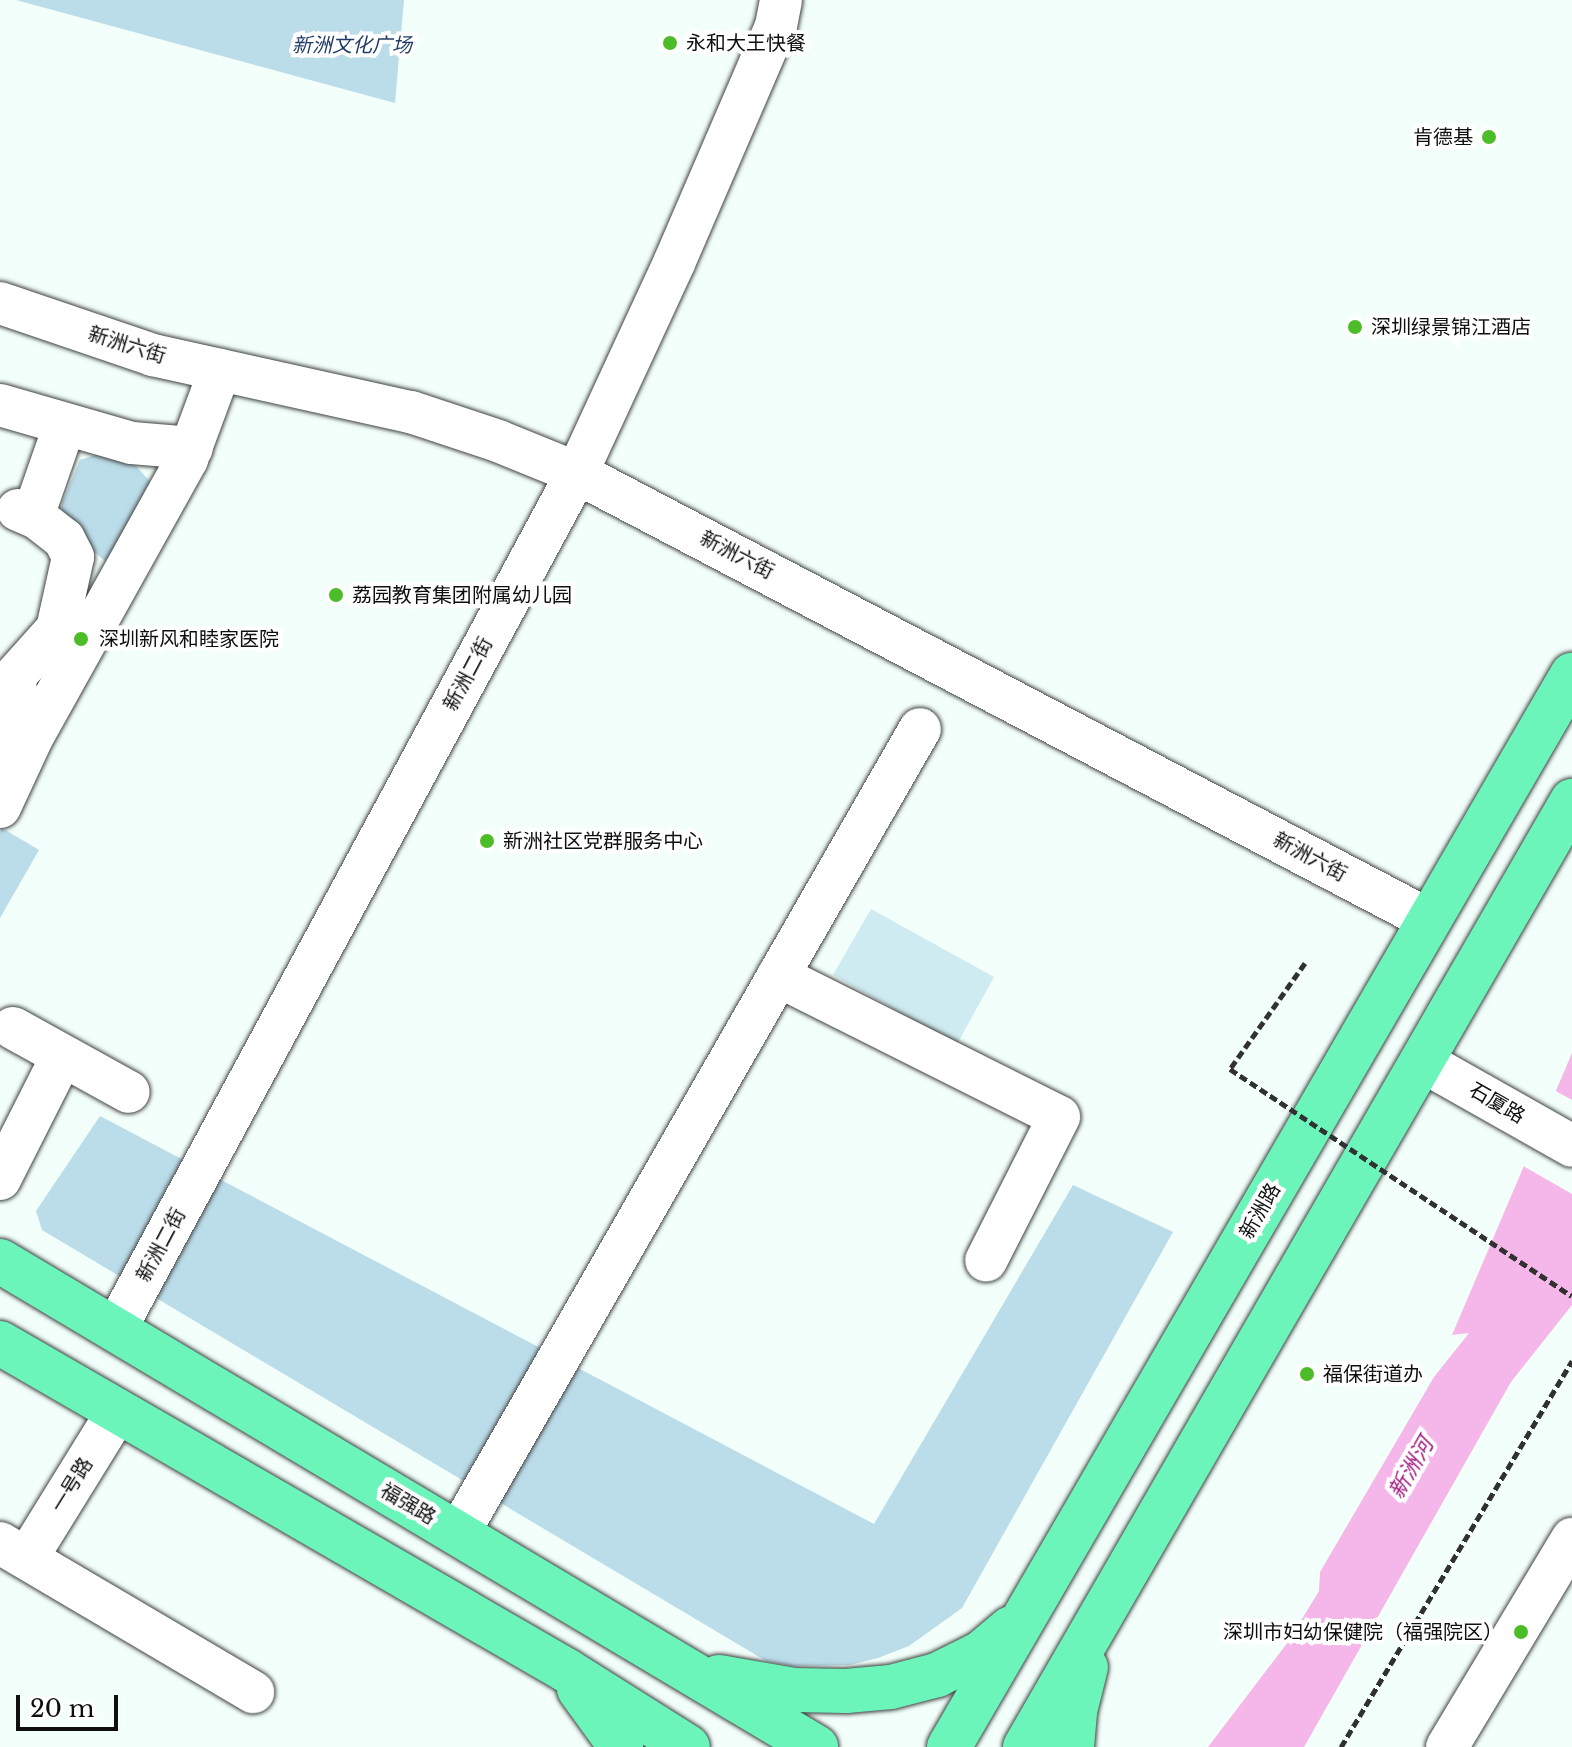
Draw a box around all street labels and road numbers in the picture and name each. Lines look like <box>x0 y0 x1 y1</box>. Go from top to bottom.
street label: 新洲六街 <box>85 322 169 368</box>
street label: 新洲六街 <box>696 526 778 584</box>
street label: 新洲二街 <box>439 633 497 715</box>
street label: 新洲六街 <box>1269 828 1351 886</box>
street label: 石厦路 <box>1465 1078 1529 1128</box>
street label: 新洲路 <box>1235 1179 1285 1243</box>
street label: 新洲二街 <box>132 1204 190 1286</box>
street label: 一号路 <box>46 1453 98 1517</box>
street label: 福强路 <box>376 1478 440 1530</box>

